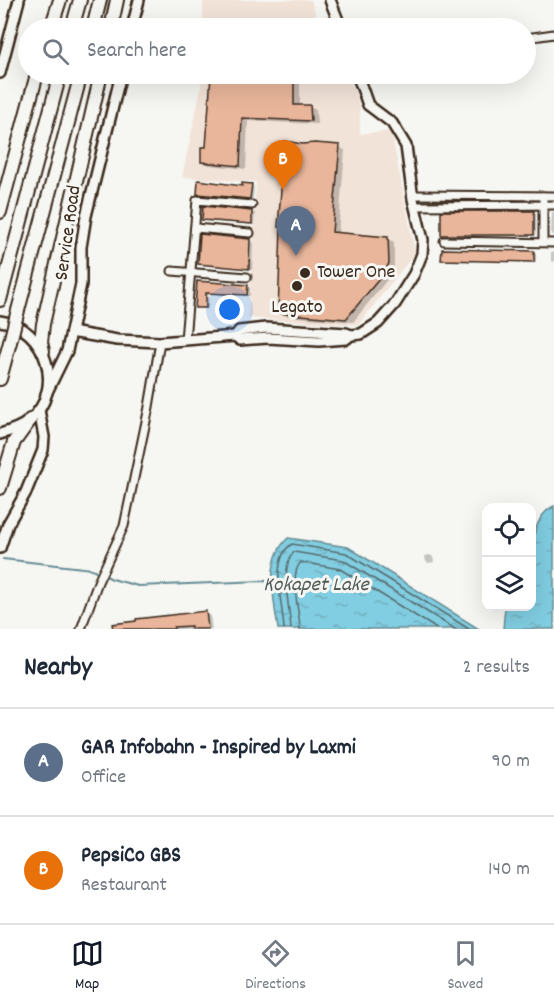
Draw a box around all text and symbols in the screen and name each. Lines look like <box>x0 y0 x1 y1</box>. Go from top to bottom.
search box <box>18 18 536 84</box>
icon: search <box>39 35 72 68</box>
text: Search here <box>87 36 186 67</box>
pin: B <box>264 140 302 190</box>
street label: Service Road <box>48 184 90 282</box>
pin: A <box>276 206 316 256</box>
place label: Tower One <box>317 259 395 287</box>
marker: Tower One <box>298 266 312 280</box>
marker: Legato <box>290 279 304 293</box>
place label: Legato <box>271 294 323 322</box>
your location <box>215 295 244 324</box>
map controls <box>482 503 536 611</box>
button: locate <box>482 503 536 557</box>
button: layers <box>482 557 536 611</box>
water label: Kokapet Lake <box>263 571 370 601</box>
text: Nearby <box>24 650 92 687</box>
text: 2 results <box>463 654 530 682</box>
text: GAR Infobahn - Inspired by Laxmi <box>81 733 356 764</box>
text: A <box>38 748 49 776</box>
text: 90 m <box>492 748 530 776</box>
text: Office <box>81 764 126 792</box>
text: PepsiCo GBS <box>81 841 181 872</box>
text: B <box>39 856 48 884</box>
text: 140 m <box>488 856 530 884</box>
text: Restaurant <box>81 872 167 900</box>
tab: Map <box>71 937 104 996</box>
tab: Directions <box>245 937 306 996</box>
tab: Saved <box>447 937 483 996</box>

